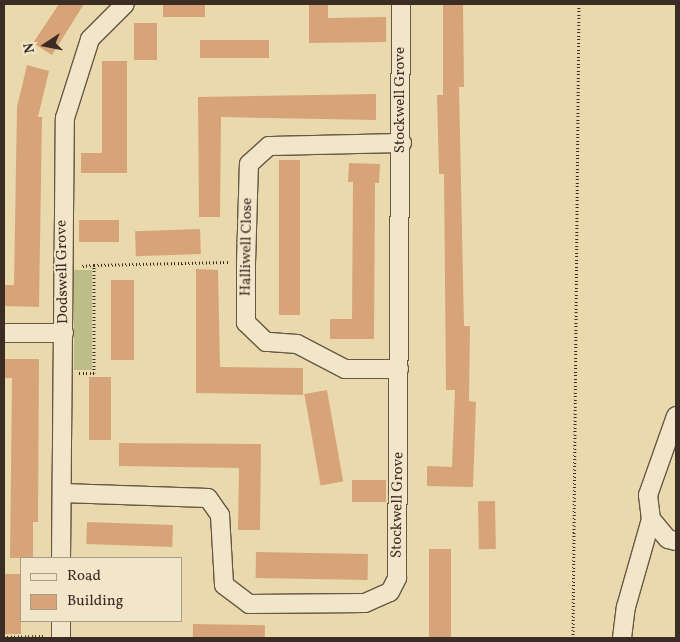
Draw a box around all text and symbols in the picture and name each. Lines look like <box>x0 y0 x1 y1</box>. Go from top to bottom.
north arrow <box>20 20 70 70</box>
text: N <box>19 41 40 55</box>
street label: Stockwell Grove <box>392 47 410 153</box>
street label: Halliwell Close <box>237 198 257 296</box>
street label: Dodswell Grove <box>53 220 73 324</box>
street label: Stockwell Grove <box>388 452 408 558</box>
legend <box>20 557 182 622</box>
text: Road <box>67 566 101 587</box>
text: Building <box>67 591 123 612</box>

